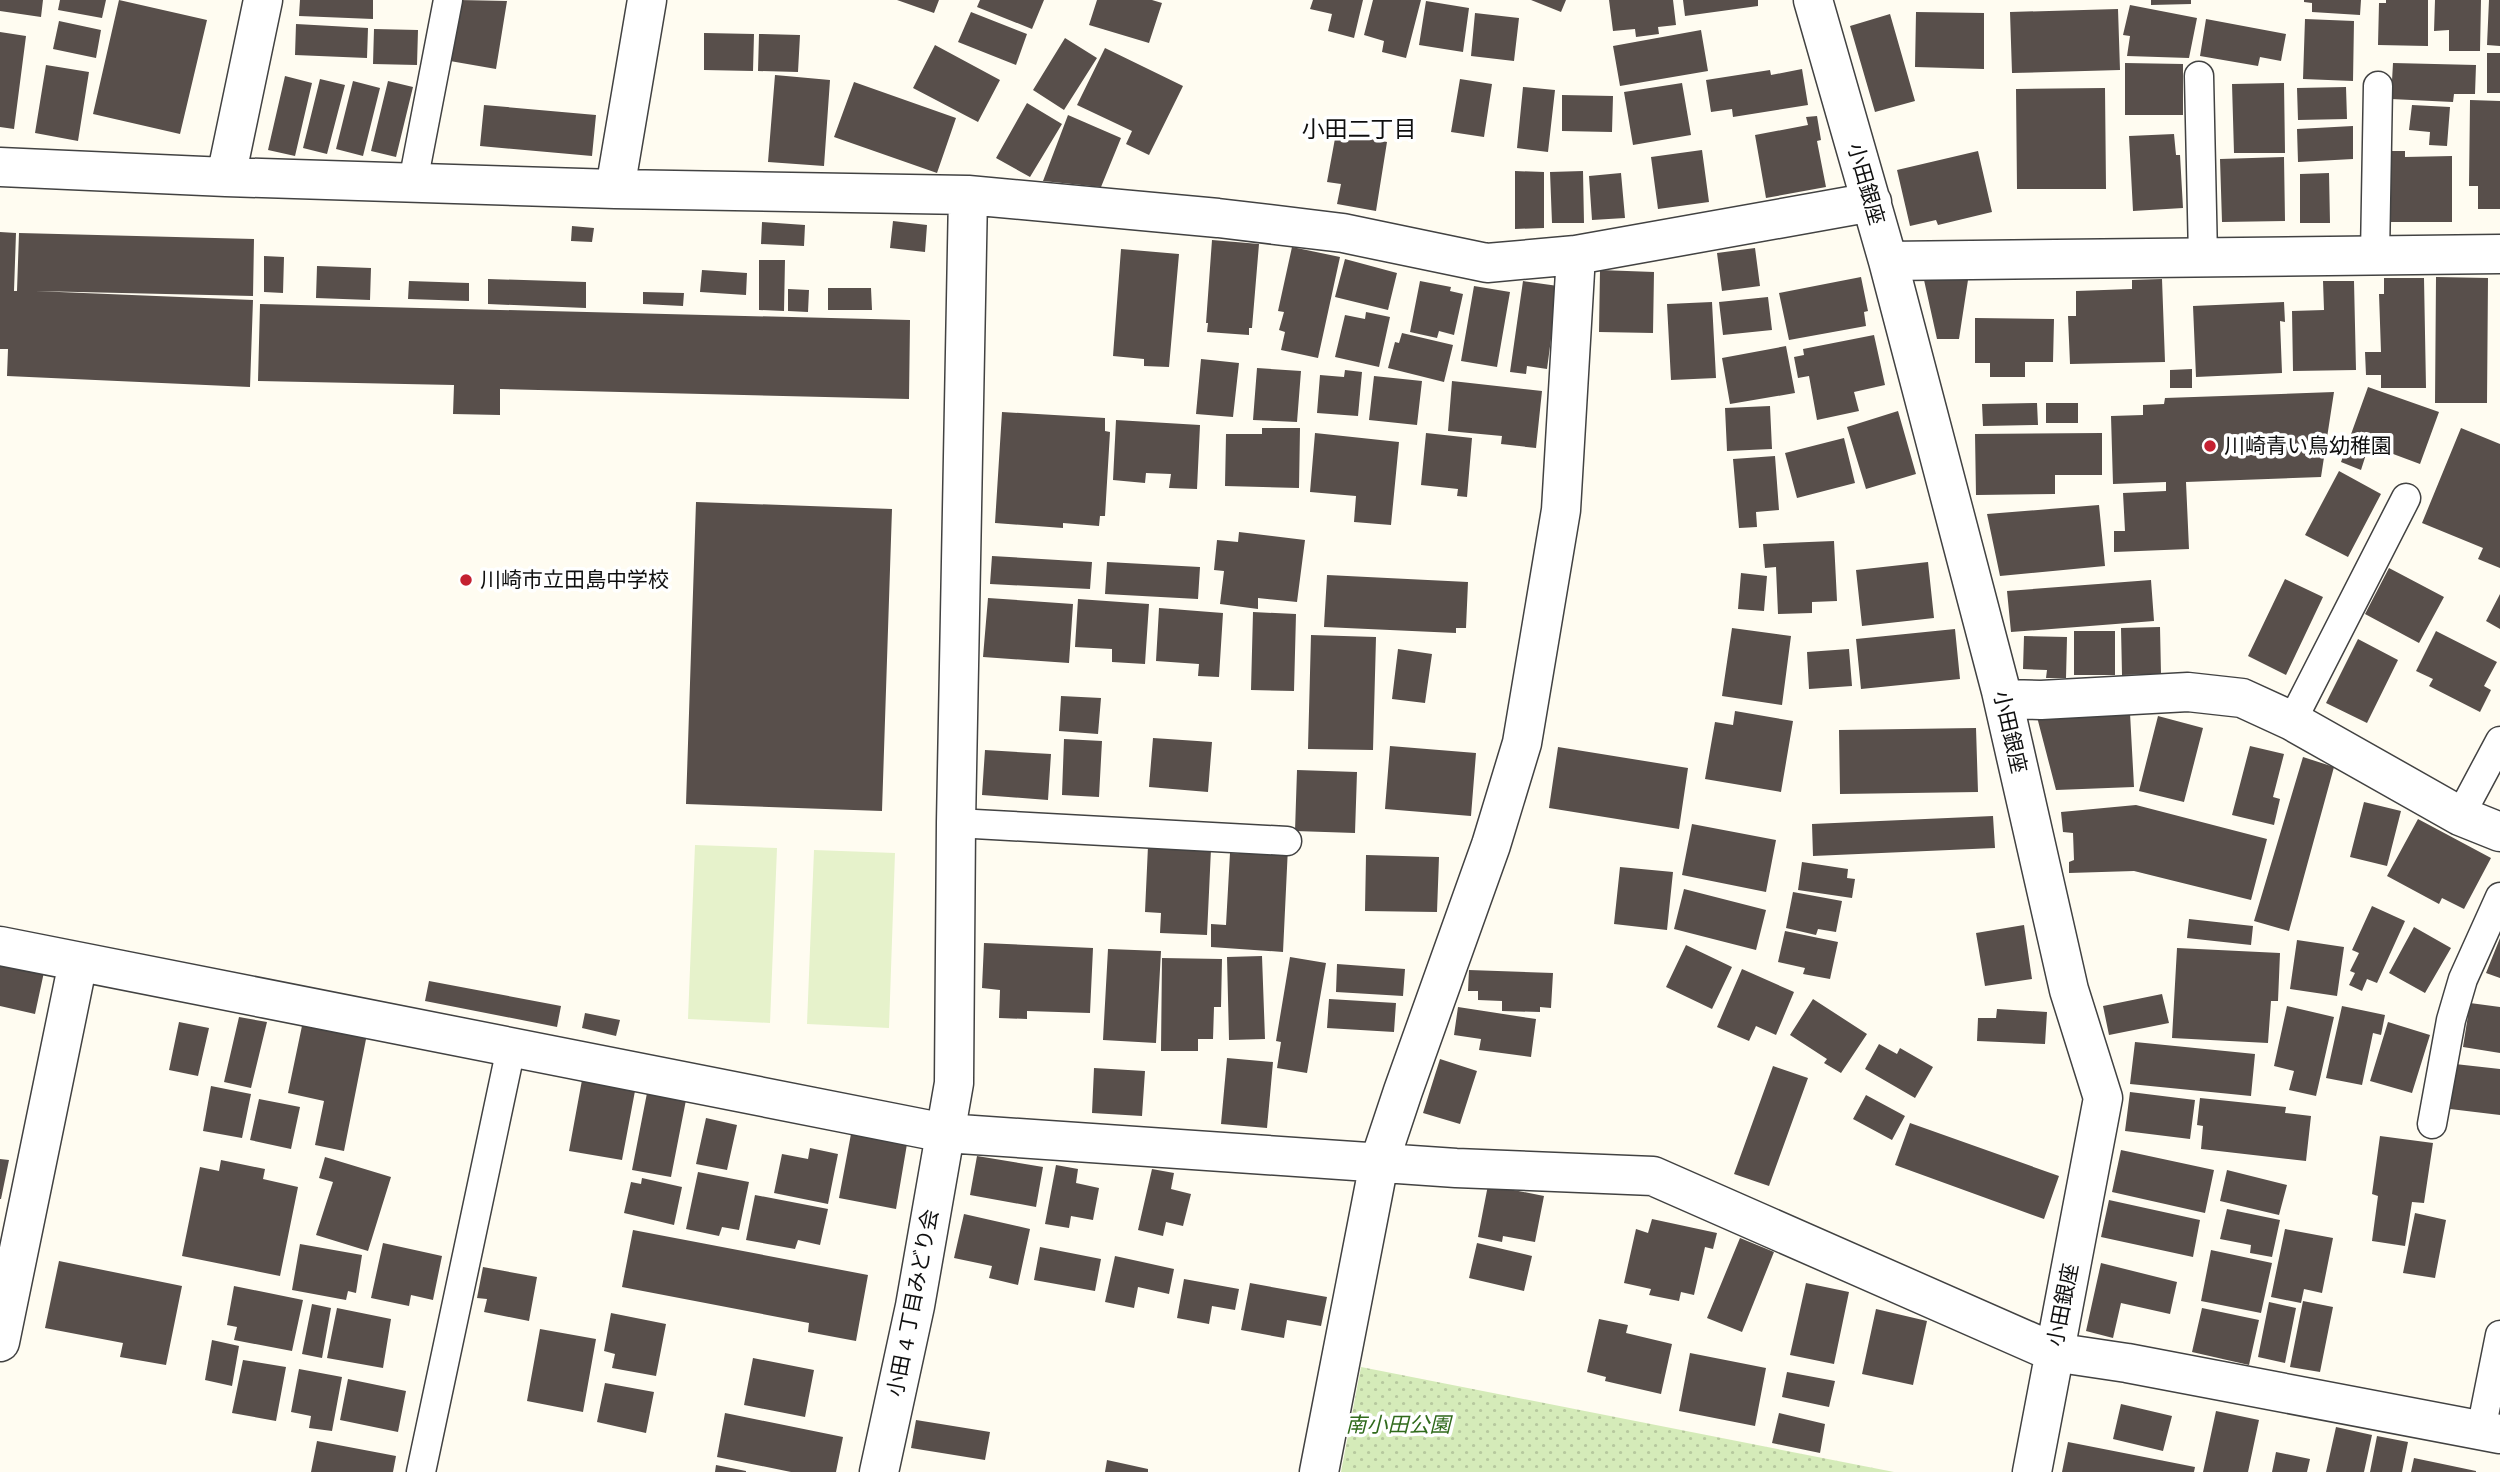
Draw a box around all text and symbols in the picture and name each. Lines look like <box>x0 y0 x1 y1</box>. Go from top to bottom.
district label: 小田二丁目 <box>1302 116 1417 143</box>
street label: 小田銀座 <box>1843 140 1889 228</box>
place label: 川崎青い鳥幼稚園 <box>2224 434 2392 458</box>
marker: 川崎青い鳥幼稚園 <box>2202 438 2218 454</box>
place label: 川崎市立田島中学校 <box>480 568 669 592</box>
marker: 川崎市立田島中学校 <box>458 572 474 588</box>
street label: 小田銀座 <box>1989 688 2031 776</box>
street label: 小田 4 丁目みどり会 <box>883 1207 943 1399</box>
street label: 小田銀座 <box>2043 1261 2083 1349</box>
park label: 南小田公園 <box>1346 1413 1453 1437</box>

